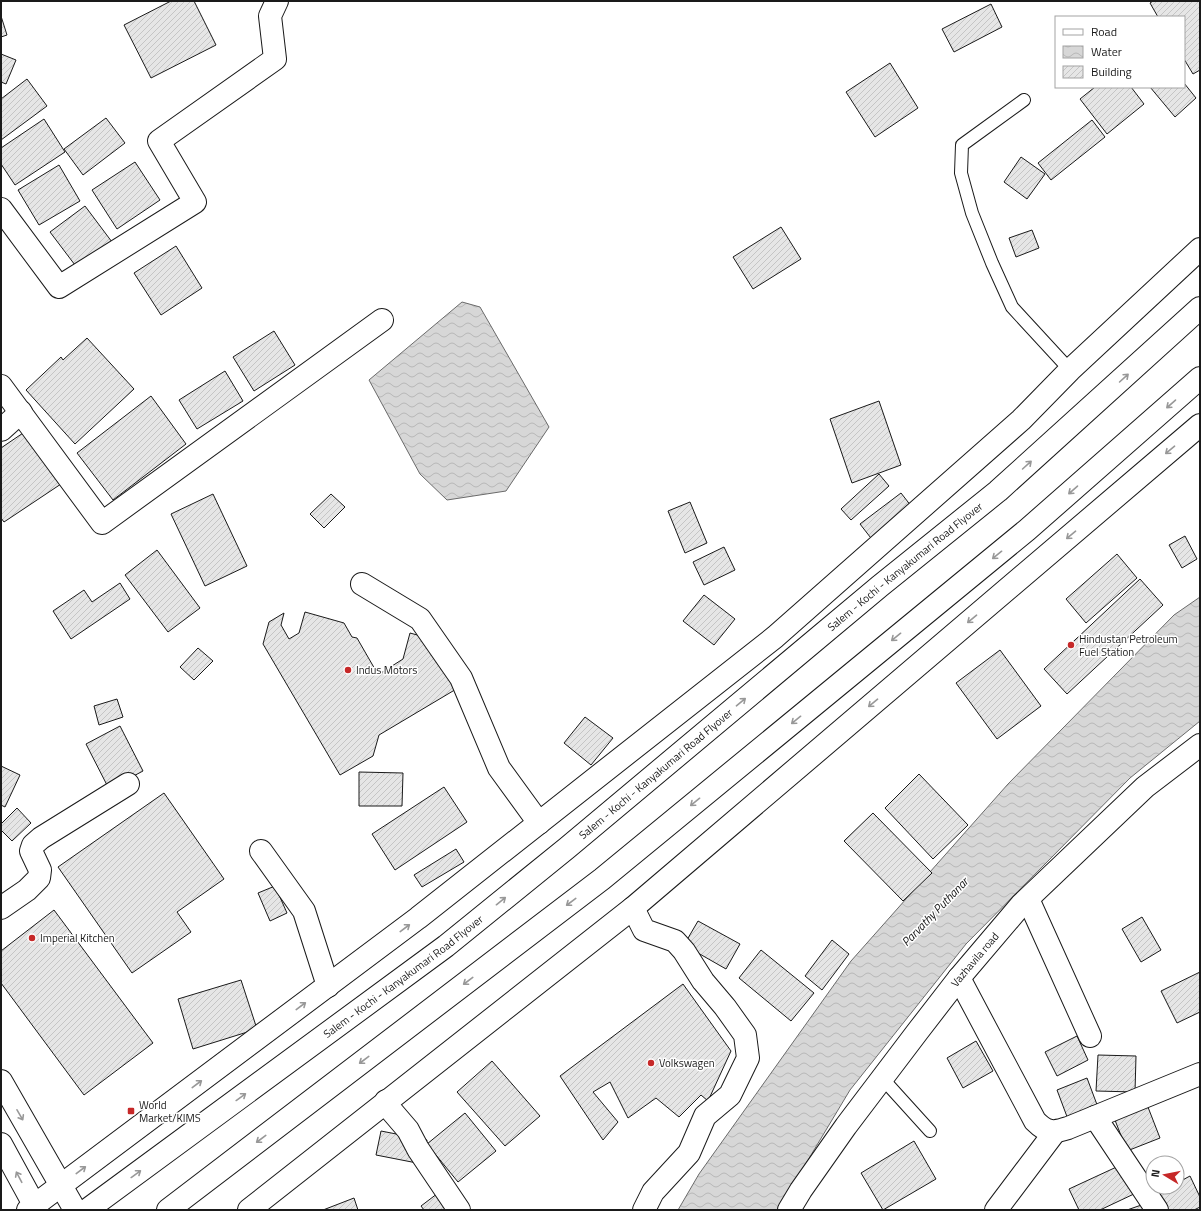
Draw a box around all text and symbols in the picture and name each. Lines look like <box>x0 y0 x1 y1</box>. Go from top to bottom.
legend <box>1055 16 1185 88</box>
text: Road <box>1091 22 1117 41</box>
text: Water <box>1091 42 1122 61</box>
text: Building <box>1091 62 1132 81</box>
one-way arrow <box>1119 374 1129 383</box>
one-way arrow <box>1166 399 1176 408</box>
one-way arrow <box>1165 446 1176 455</box>
one-way arrow <box>1022 461 1032 470</box>
one-way arrow <box>1068 485 1078 494</box>
street label: Salem - Kochi - Kanyakumari Road Flyover <box>824 498 986 635</box>
one-way arrow <box>1066 530 1077 539</box>
one-way arrow <box>992 550 1002 559</box>
one-way arrow <box>967 614 978 623</box>
place label: Hindustan Petroleum Fuel Station <box>1079 631 1178 660</box>
one-way arrow <box>891 633 902 642</box>
marker: Hindustan Petroleum Fuel Station <box>1066 640 1076 650</box>
place label: Indus Motors <box>356 662 417 678</box>
marker: Indus Motors <box>343 665 353 675</box>
one-way arrow <box>736 698 747 707</box>
one-way arrow <box>868 699 879 708</box>
street label: Salem - Kochi - Kanyakumari Road Flyover <box>575 705 736 843</box>
one-way arrow <box>790 715 801 724</box>
one-way arrow <box>690 797 701 806</box>
water label: Parvathy Puthanar <box>897 871 974 950</box>
one-way arrow <box>496 897 507 906</box>
one-way arrow <box>565 898 576 906</box>
street label: Salem - Kochi - Kanyakumari Road Flyover <box>320 911 487 1042</box>
one-way arrow <box>399 924 410 932</box>
street label: Vazhavila road <box>947 929 1003 990</box>
place label: Imperial Kitchen <box>40 930 115 946</box>
marker: Imperial Kitchen <box>27 933 37 943</box>
one-way arrow <box>462 977 473 985</box>
one-way arrow <box>295 1002 306 1010</box>
place label: Volkswagen <box>659 1055 715 1071</box>
one-way arrow <box>359 1056 370 1064</box>
marker: Volkswagen <box>646 1058 656 1068</box>
one-way arrow <box>191 1080 202 1088</box>
one-way arrow <box>235 1093 246 1101</box>
place label: World Market/KIMS <box>139 1097 201 1126</box>
marker: World Market/KIMS <box>126 1106 136 1116</box>
one-way arrow <box>17 1109 25 1121</box>
one-way arrow <box>256 1135 267 1143</box>
north arrow <box>1145 1155 1185 1195</box>
one-way arrow <box>76 1166 87 1174</box>
text: N <box>1147 1168 1164 1178</box>
one-way arrow <box>130 1170 141 1178</box>
one-way arrow <box>14 1171 22 1183</box>

